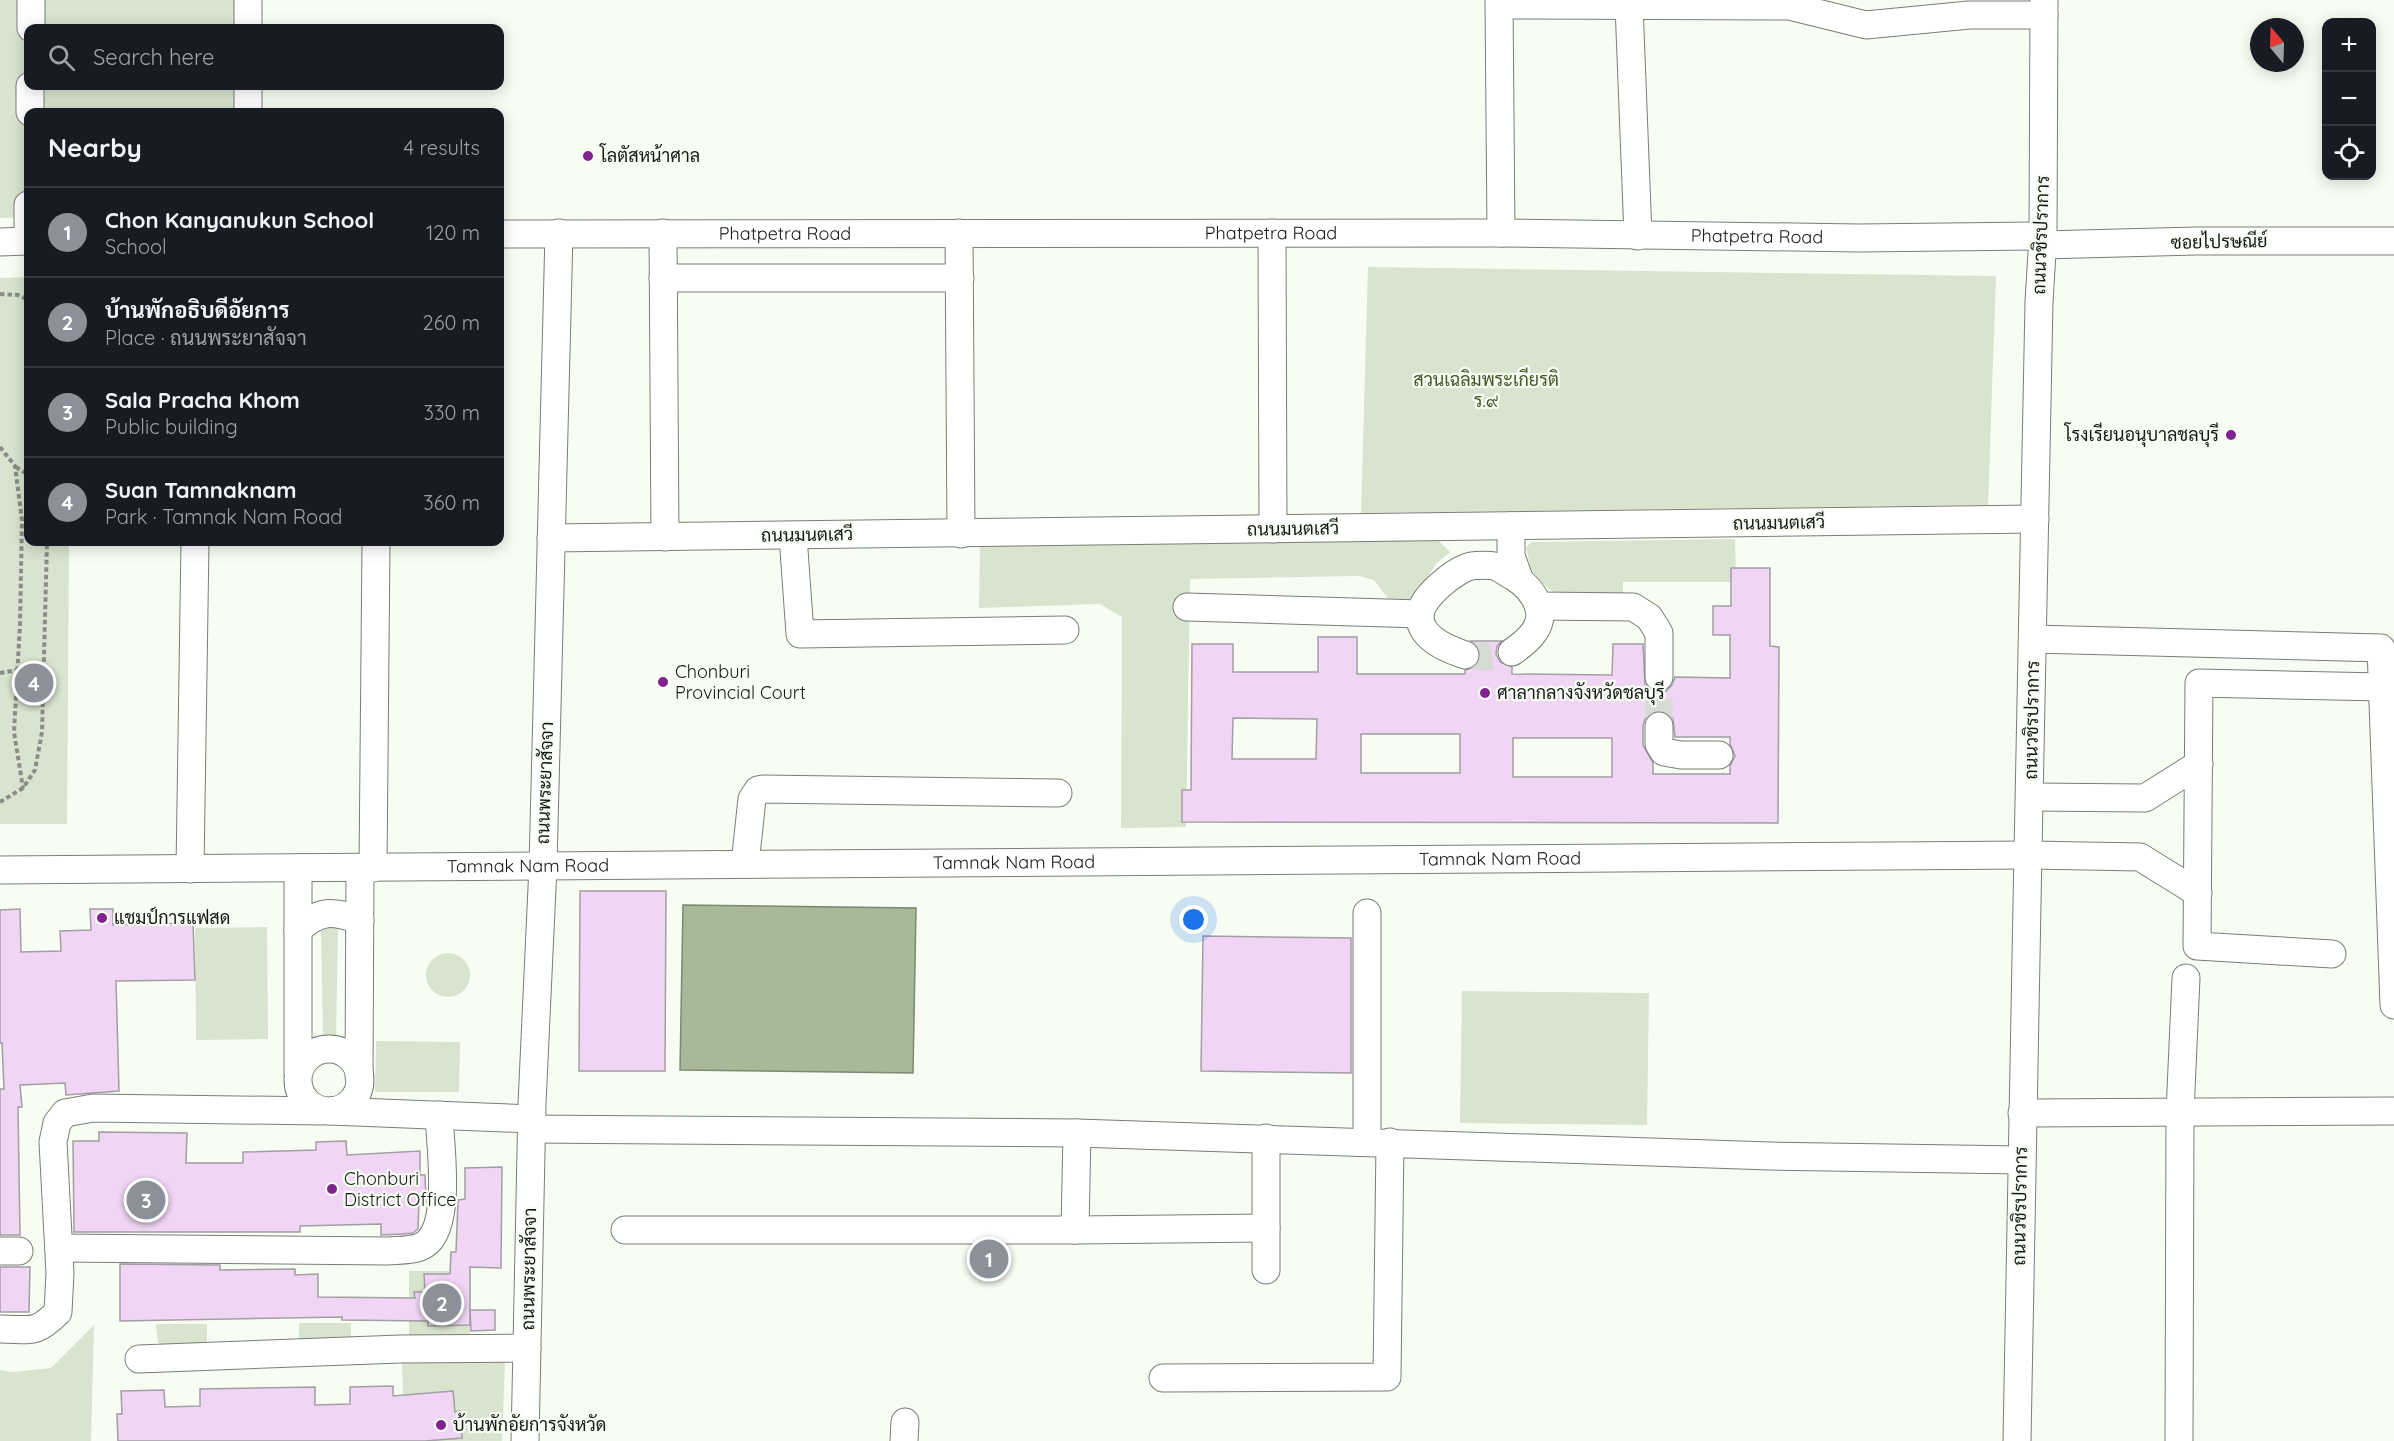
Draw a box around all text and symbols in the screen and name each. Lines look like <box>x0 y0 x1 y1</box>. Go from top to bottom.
north arrow <box>2250 18 2304 72</box>
map controls <box>2322 18 2376 180</box>
button: + <box>2322 18 2376 72</box>
search box <box>24 24 504 90</box>
icon: search <box>45 41 78 74</box>
text: Search here <box>93 43 214 71</box>
button: − <box>2322 72 2376 126</box>
button: locate <box>2322 126 2376 180</box>
text: Nearby <box>48 131 142 164</box>
text: 4 results <box>404 135 480 160</box>
place label: โลตัสหน้าศาล <box>599 143 700 167</box>
marker: โลตัสหน้าศาล <box>581 149 595 163</box>
street label: ถนนวชิรปราการ <box>2027 175 2054 295</box>
text: Chon Kanyanukun School <box>105 206 374 234</box>
text: 1 <box>64 220 71 245</box>
text: 120 m <box>426 220 480 245</box>
street label: Phatpetra Road <box>1205 221 1337 244</box>
street label: Phatpetra Road <box>719 222 851 245</box>
street label: Phatpetra Road <box>1691 224 1823 248</box>
street label: ซอยไปรษณีย์ <box>2170 228 2268 254</box>
text: School <box>105 234 167 259</box>
text: บ้านพักอธิบดีอัยการ <box>105 296 290 324</box>
text: 2 <box>62 310 73 335</box>
text: 260 m <box>423 310 480 335</box>
text: Place · ถนนพระยาสัจจา <box>105 325 307 350</box>
park label: สวนเฉลิมพระเกียรติ ร.๙ <box>1413 367 1559 412</box>
text: Sala Pracha Khom <box>105 386 300 414</box>
text: 3 <box>62 400 73 425</box>
text: 330 m <box>423 400 480 425</box>
text: Public building <box>105 414 238 439</box>
place label: โรงเรียนอนุบาลชลบุรี <box>2064 422 2219 447</box>
marker: โรงเรียนอนุบาลชลบุรี <box>2224 428 2238 442</box>
text: Suan Tamnaknam <box>105 476 296 504</box>
text: 4 <box>62 490 73 515</box>
text: 360 m <box>423 490 480 515</box>
text: Park · Tamnak Nam Road <box>105 504 342 529</box>
street label: ถนนมนตเสวี <box>1733 509 1825 535</box>
street label: ถนนมนตเสวี <box>1247 515 1339 541</box>
street label: ถนนมนตเสวี <box>761 521 853 547</box>
pin: 4 <box>15 660 54 706</box>
place label: Chonburi Provincial Court <box>675 660 806 704</box>
street label: ถนนวชิรปราการ <box>2019 660 2044 780</box>
marker: Chonburi Provincial Court <box>656 675 670 689</box>
place label: ศาลากลางจังหวัดชลบุรี <box>1497 680 1665 705</box>
marker: ศาลากลางจังหวัดชลบุรี <box>1478 686 1492 700</box>
street label: ถนนพระยาสัจจา <box>531 721 558 845</box>
street label: Tamnak Nam Road <box>1419 846 1581 871</box>
street label: Tamnak Nam Road <box>933 850 1095 874</box>
street label: Tamnak Nam Road <box>447 853 609 878</box>
your location <box>1179 905 1208 934</box>
place label: แชมป์การแฟสด <box>114 906 230 929</box>
marker: แชมป์การแฟสด <box>95 911 109 925</box>
street label: ถนนวชิรปราการ <box>2007 1146 2032 1266</box>
place label: Chonburi District Office <box>344 1167 457 1211</box>
pin: 3 <box>126 1178 166 1222</box>
marker: Chonburi District Office <box>325 1182 339 1196</box>
street label: ถนนพระยาสัจจา <box>516 1207 541 1331</box>
pin: 1 <box>970 1236 1008 1282</box>
pin: 2 <box>422 1280 462 1326</box>
place label: บ้านพักอัยการจังหวัด <box>453 1413 606 1436</box>
marker: บ้านพักอัยการจังหวัด <box>434 1418 448 1432</box>

